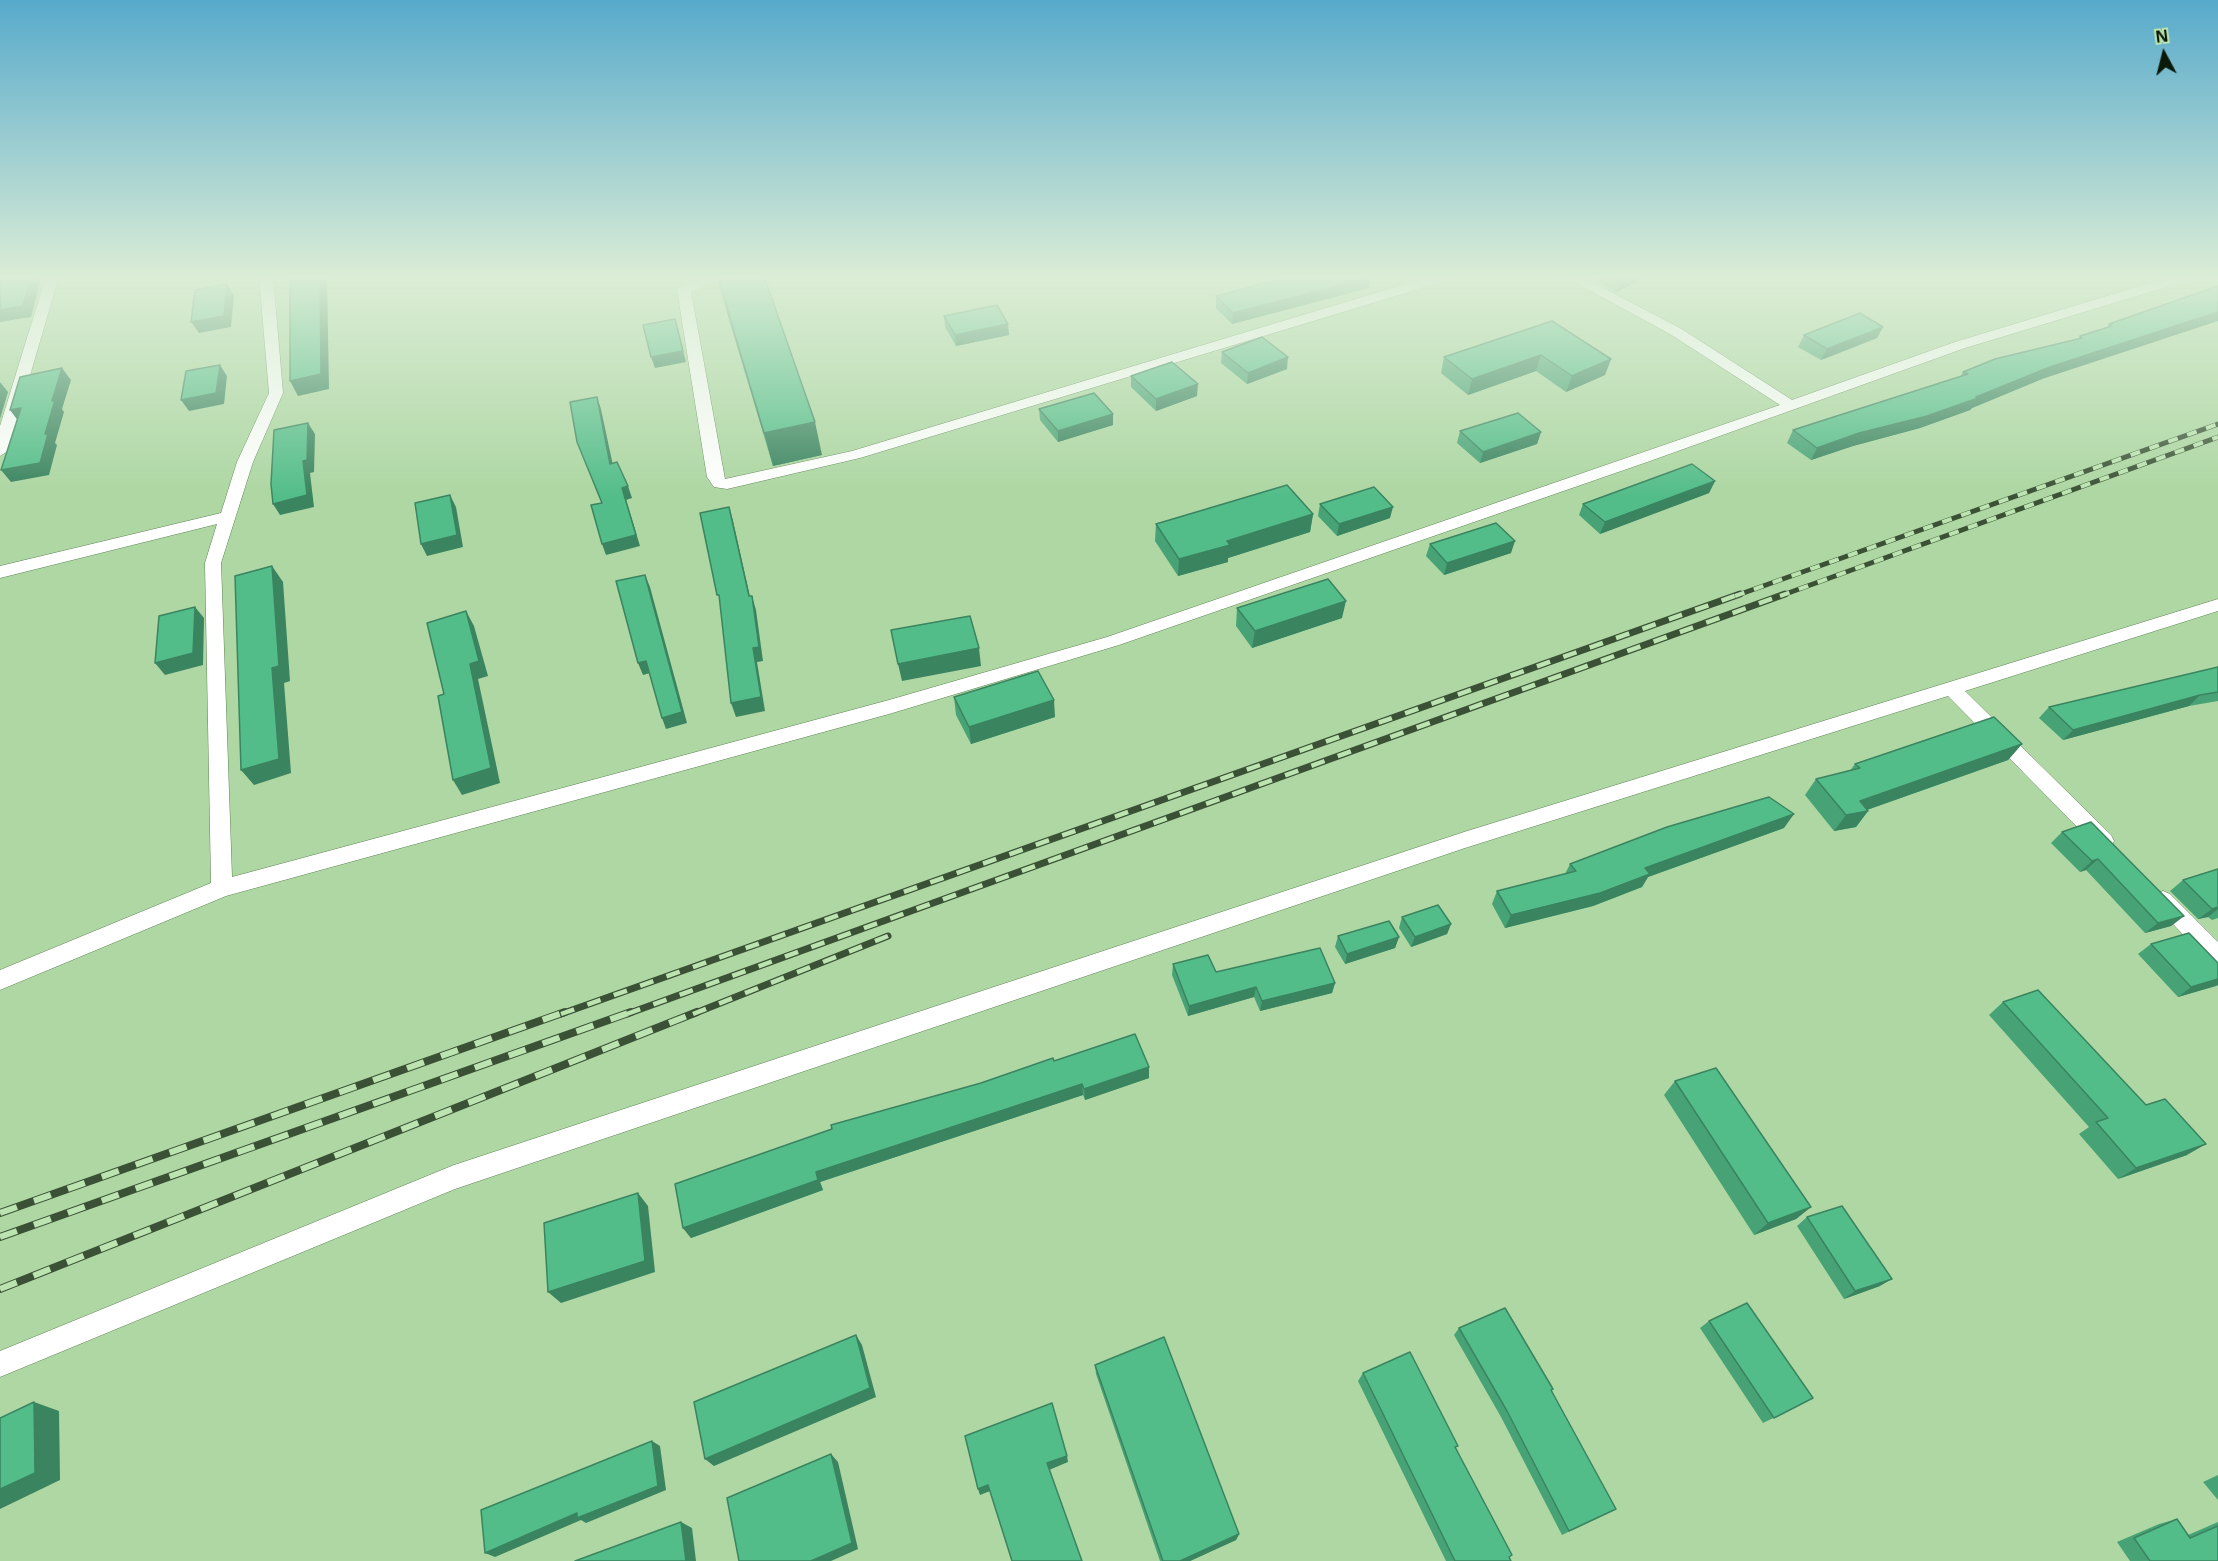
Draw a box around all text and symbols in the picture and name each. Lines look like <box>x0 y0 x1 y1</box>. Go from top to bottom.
north arrow <box>2134 24 2194 84</box>
text: N <box>2154 24 2170 48</box>

